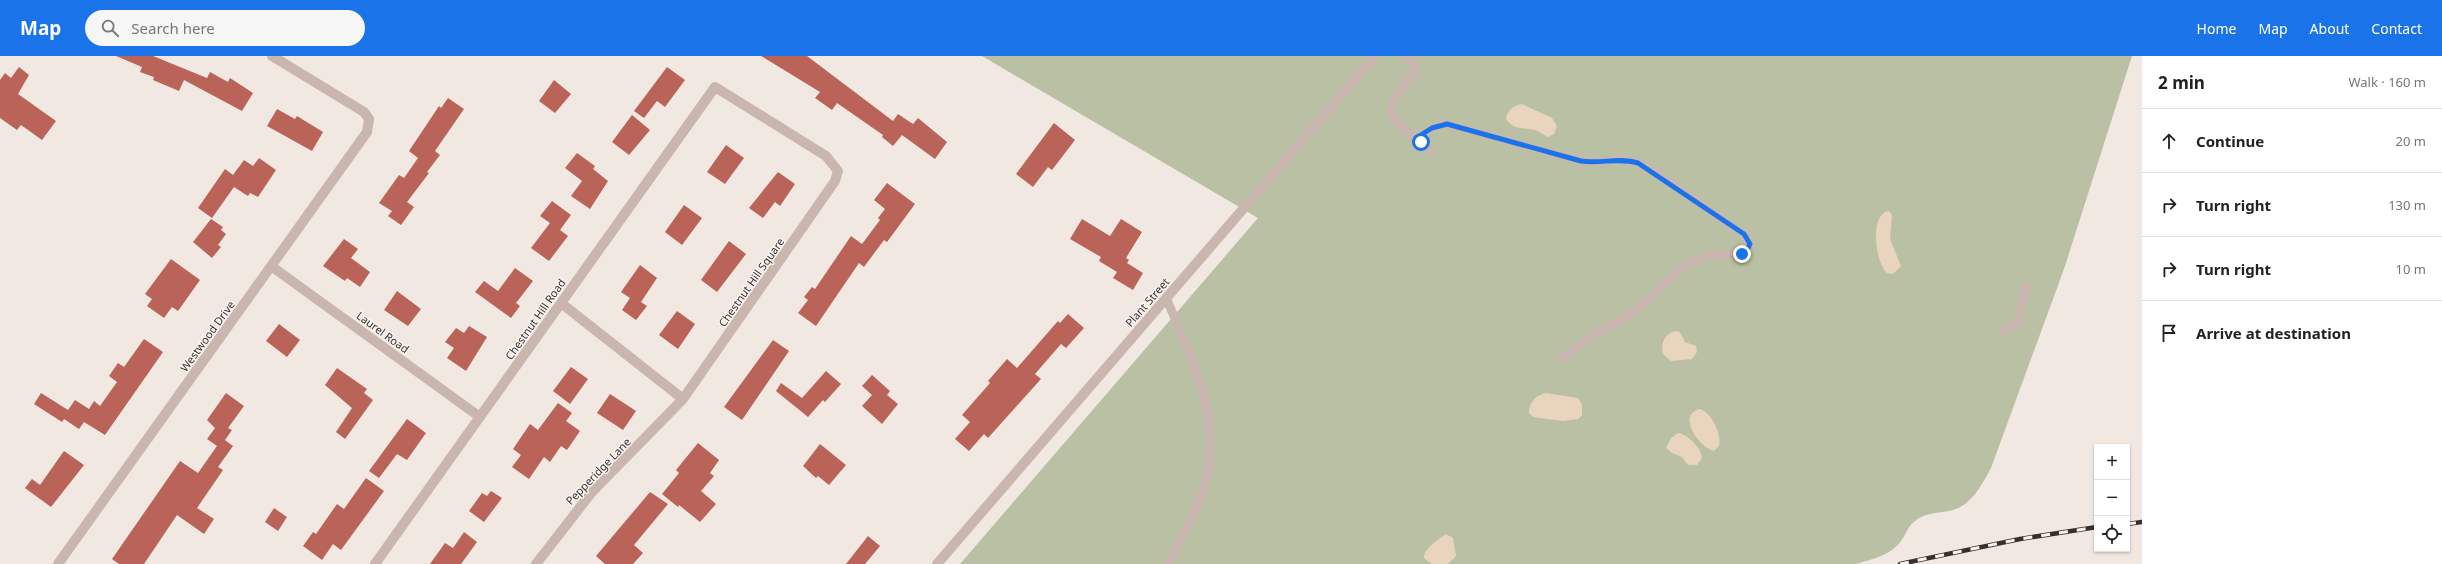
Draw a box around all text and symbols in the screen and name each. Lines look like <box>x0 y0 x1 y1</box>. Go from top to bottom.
search box <box>85 10 365 46</box>
text: Map <box>20 15 61 41</box>
icon: search <box>99 17 121 39</box>
text: Search here <box>131 18 215 38</box>
text: Home <box>2197 19 2236 38</box>
text: Map <box>2258 19 2288 38</box>
text: About <box>2310 19 2349 38</box>
text: Contact <box>2371 19 2422 38</box>
text: 2 min <box>2158 71 2205 94</box>
text: Walk · 160 m <box>2348 73 2426 91</box>
icon: ahead <box>2158 130 2180 152</box>
text: Continue <box>2196 131 2264 151</box>
text: 20 m <box>2396 132 2426 150</box>
route start <box>1412 133 1430 151</box>
icon: right <box>2158 194 2180 216</box>
text: Turn right <box>2196 195 2271 215</box>
text: 130 m <box>2388 196 2426 214</box>
street label: Chestnut Hill Square <box>715 235 787 329</box>
route end <box>1733 245 1751 263</box>
icon: right <box>2158 258 2180 280</box>
text: Turn right <box>2196 259 2271 279</box>
text: 10 m <box>2396 260 2426 278</box>
street label: Plant Street <box>1122 274 1172 330</box>
street label: Chestnut Hill Road <box>501 276 569 362</box>
street label: Westwood Drive <box>176 298 238 374</box>
street label: Laurel Road <box>354 308 412 356</box>
icon: arrive <box>2158 322 2180 344</box>
text: Arrive at destination <box>2196 323 2351 343</box>
street label: Pepperidge Lane <box>562 434 634 508</box>
map controls <box>2094 444 2130 552</box>
button: + <box>2094 444 2130 480</box>
button: − <box>2094 480 2130 516</box>
button: locate <box>2094 516 2130 552</box>

